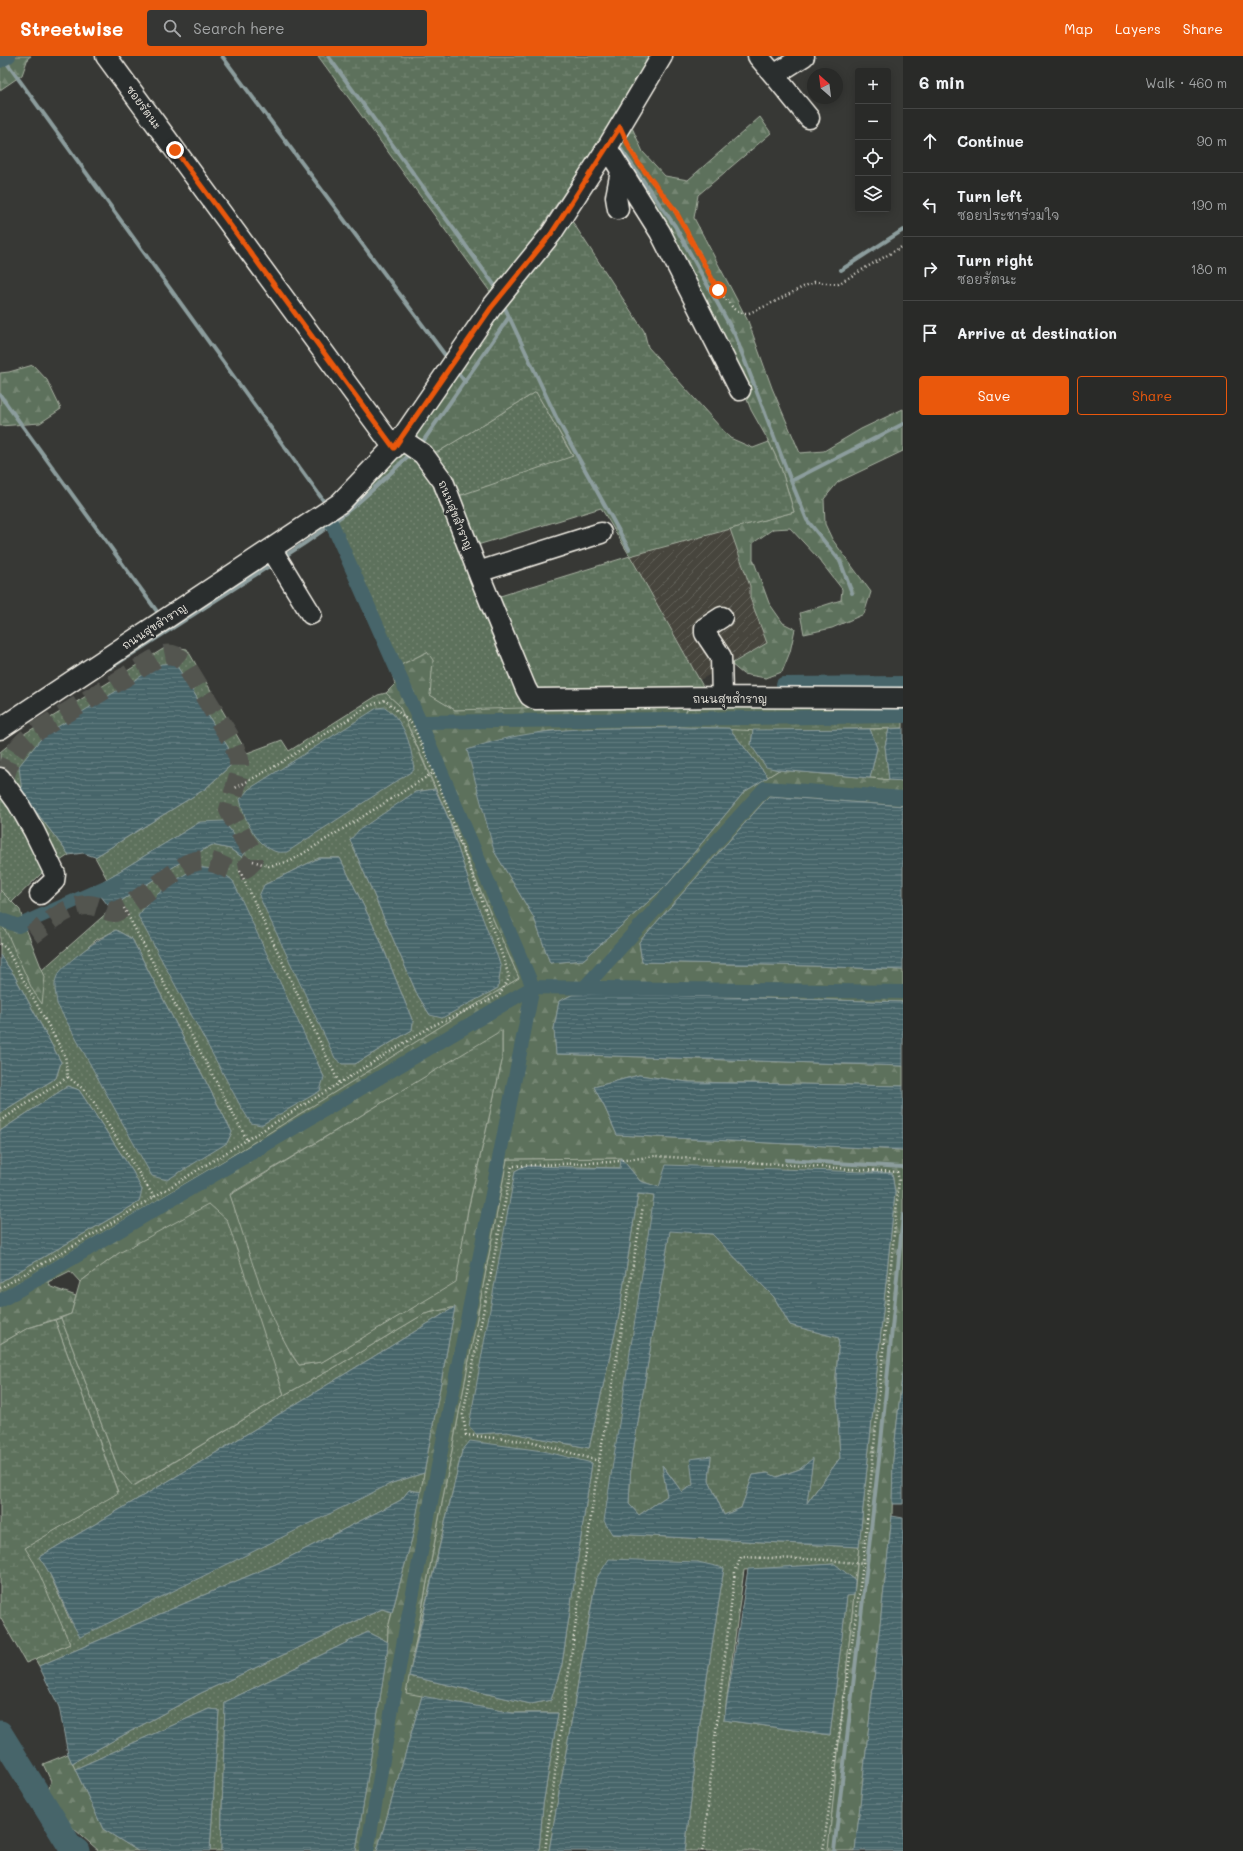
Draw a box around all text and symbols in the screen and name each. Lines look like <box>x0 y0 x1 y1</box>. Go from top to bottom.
search box <box>147 10 427 46</box>
text: Streetwise <box>20 16 123 41</box>
icon: search <box>161 17 183 39</box>
text: Search here <box>193 18 285 38</box>
text: Map <box>1064 19 1093 38</box>
text: Layers <box>1115 19 1161 38</box>
text: Share <box>1183 19 1223 38</box>
north arrow <box>807 68 843 104</box>
map controls <box>855 68 891 212</box>
button: + <box>855 68 891 104</box>
text: 6 min <box>919 71 964 93</box>
text: Walk · 460 m <box>1145 74 1227 91</box>
street label: ซอยรัตนะ <box>123 82 165 132</box>
button: − <box>855 104 891 140</box>
icon: ahead <box>919 130 941 152</box>
text: Continue <box>957 131 1024 151</box>
text: 90 m <box>1197 132 1227 149</box>
button: locate <box>855 140 891 176</box>
route end <box>166 141 184 159</box>
button: layers <box>855 176 891 212</box>
text: Turn left <box>957 186 1022 206</box>
icon: left <box>919 194 941 216</box>
text: 190 m <box>1191 196 1227 213</box>
text: ซอยประชาร่วมใจ <box>957 206 1060 223</box>
text: Turn right <box>957 250 1034 270</box>
icon: right <box>919 258 941 280</box>
text: 180 m <box>1191 260 1227 277</box>
text: ซอยรัตนะ <box>957 270 1016 287</box>
route start <box>709 281 727 299</box>
icon: arrive <box>919 322 941 344</box>
text: Arrive at destination <box>957 323 1117 343</box>
button: Save <box>919 376 1069 415</box>
button: Share <box>1077 376 1227 415</box>
street label: ถนนสุขสำราญ <box>432 478 477 553</box>
street label: ถนนสุขสำราญ <box>119 599 191 655</box>
street label: ถนนสุขสำราญ <box>693 691 767 709</box>

